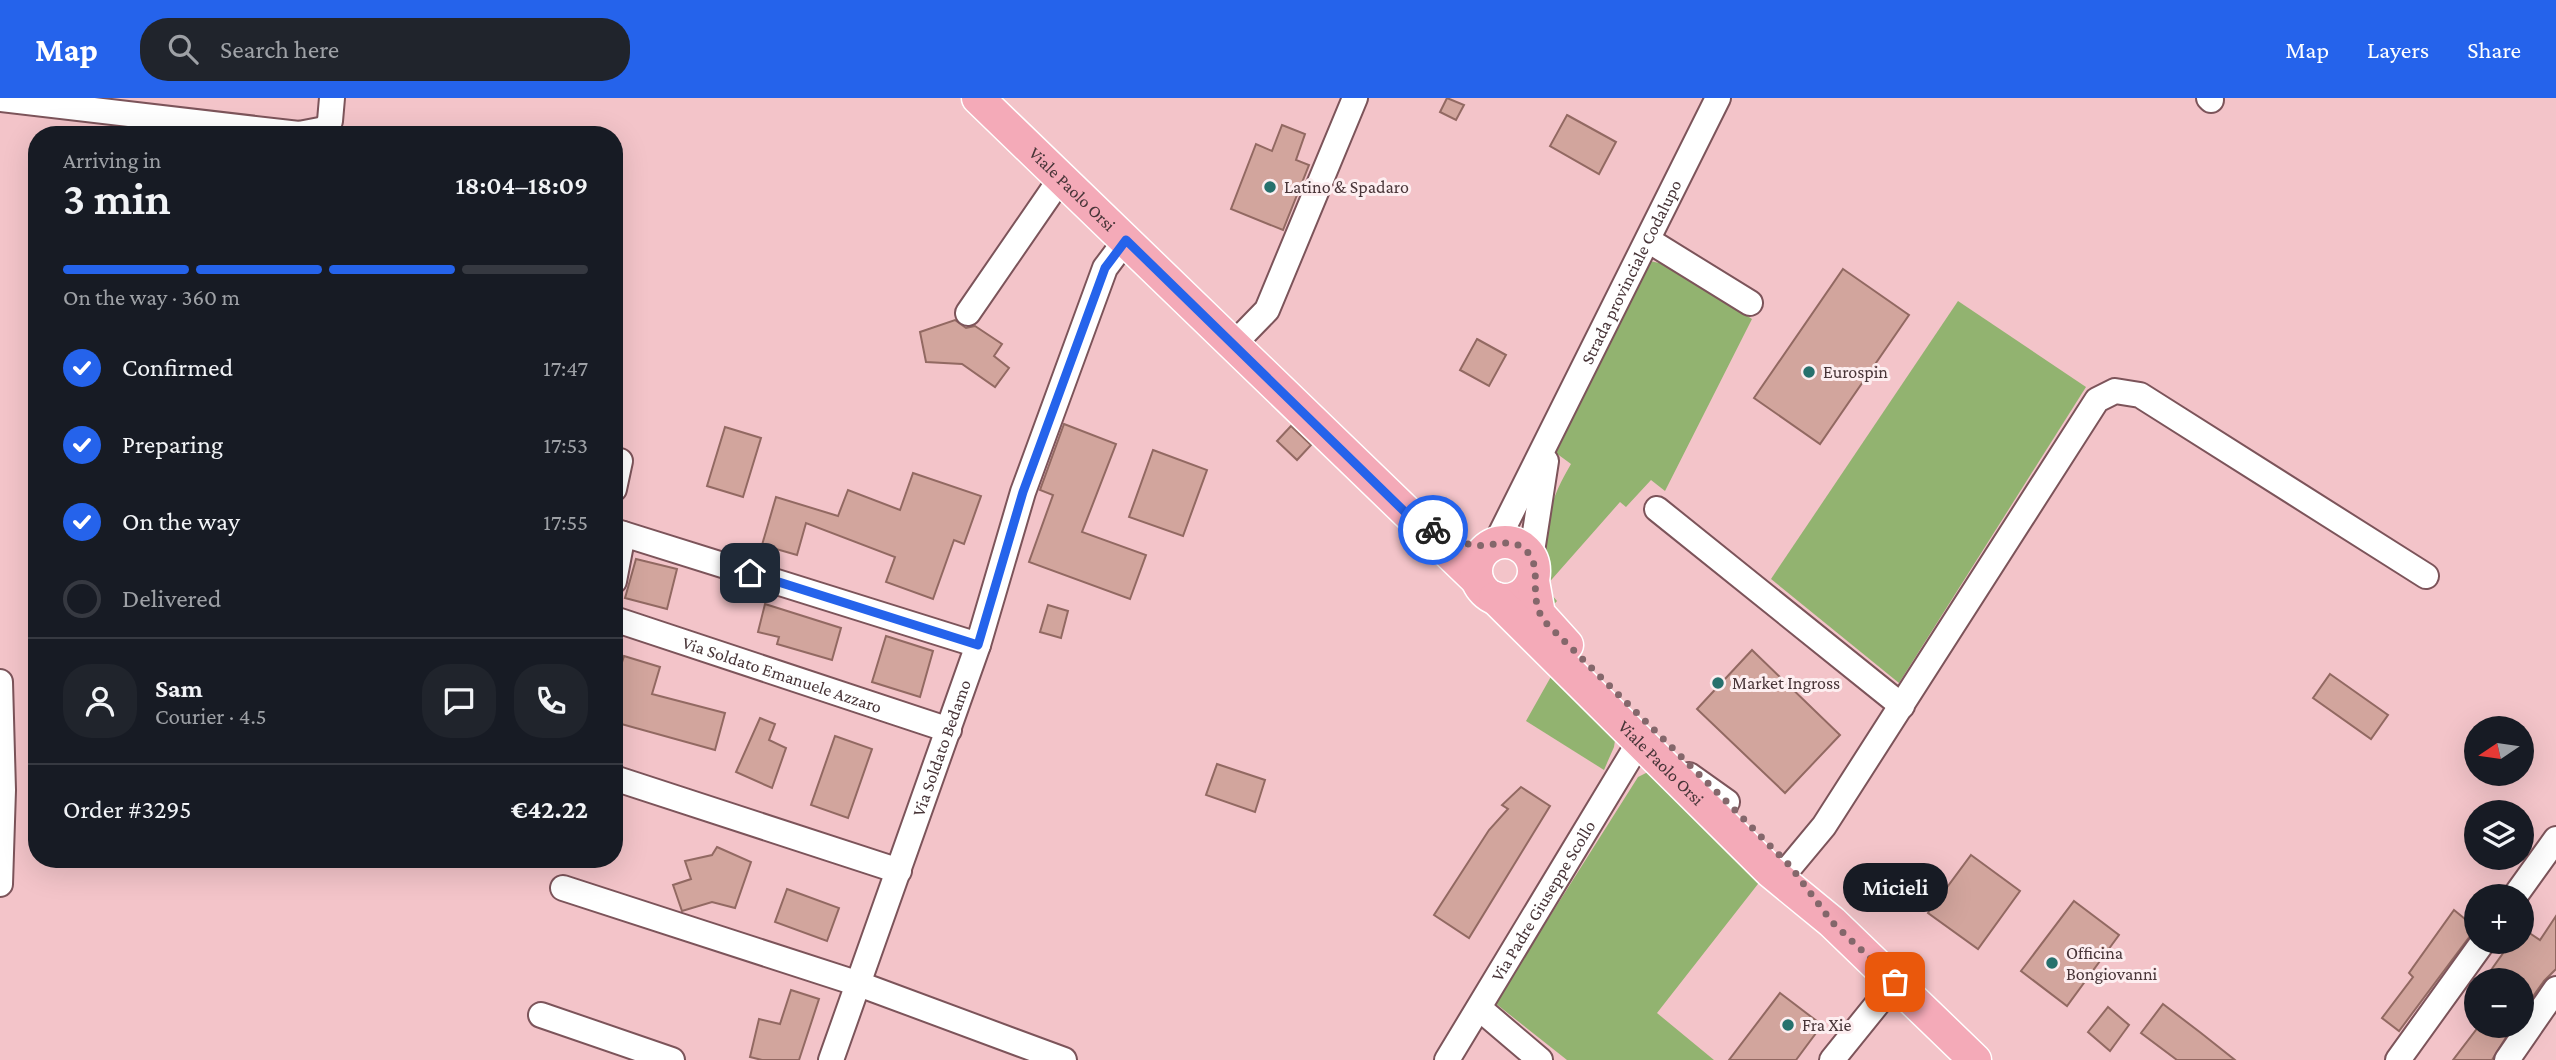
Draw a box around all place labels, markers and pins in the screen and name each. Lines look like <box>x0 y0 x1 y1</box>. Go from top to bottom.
place label: Latino & Spadaro <box>1284 177 1409 197</box>
marker: Latino & Spadaro <box>1262 179 1278 195</box>
place label: Eurospin <box>1823 362 1888 382</box>
marker: Eurospin <box>1801 364 1817 380</box>
pin <box>720 543 780 603</box>
place label: Market Ingross <box>1732 673 1840 693</box>
marker: Market Ingross <box>1710 675 1726 691</box>
callout: Micieli <box>1842 863 1948 912</box>
place label: Officina Bongiovanni <box>2066 943 2158 984</box>
pin <box>1865 952 1925 1012</box>
marker: Officina Bongiovanni <box>2044 955 2060 971</box>
place label: Fra Xie <box>1802 1015 1851 1035</box>
marker: Fra Xie <box>1780 1017 1796 1033</box>

